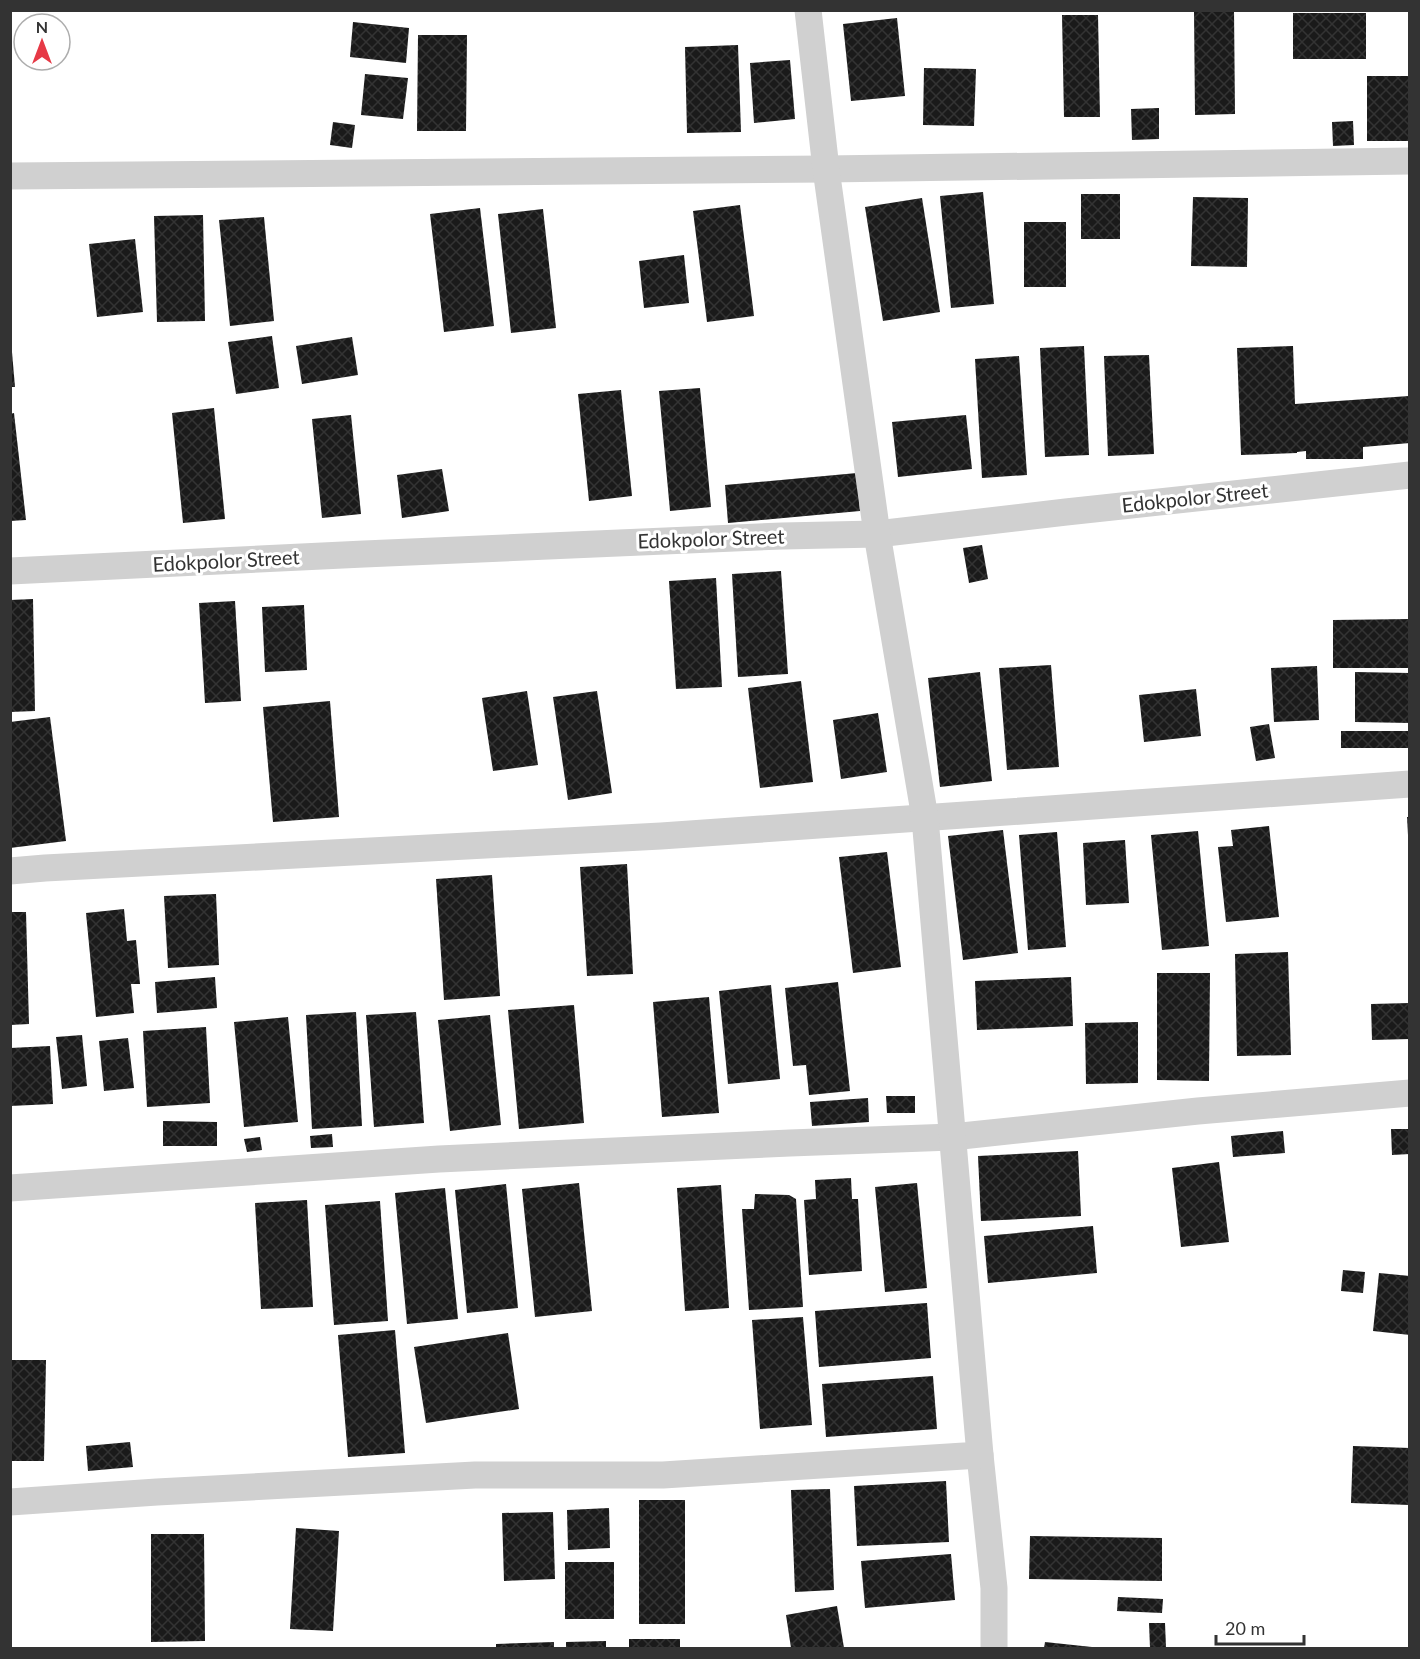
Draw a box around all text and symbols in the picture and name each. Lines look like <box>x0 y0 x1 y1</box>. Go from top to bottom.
north arrow <box>12 12 72 72</box>
text: N <box>36 17 48 36</box>
street label: Edokpolor Street <box>1120 477 1269 517</box>
street label: Edokpolor Street <box>637 523 785 553</box>
street label: Edokpolor Street <box>152 544 300 576</box>
scale bar <box>1216 1608 1304 1646</box>
text: 20 m <box>1225 1617 1265 1639</box>

